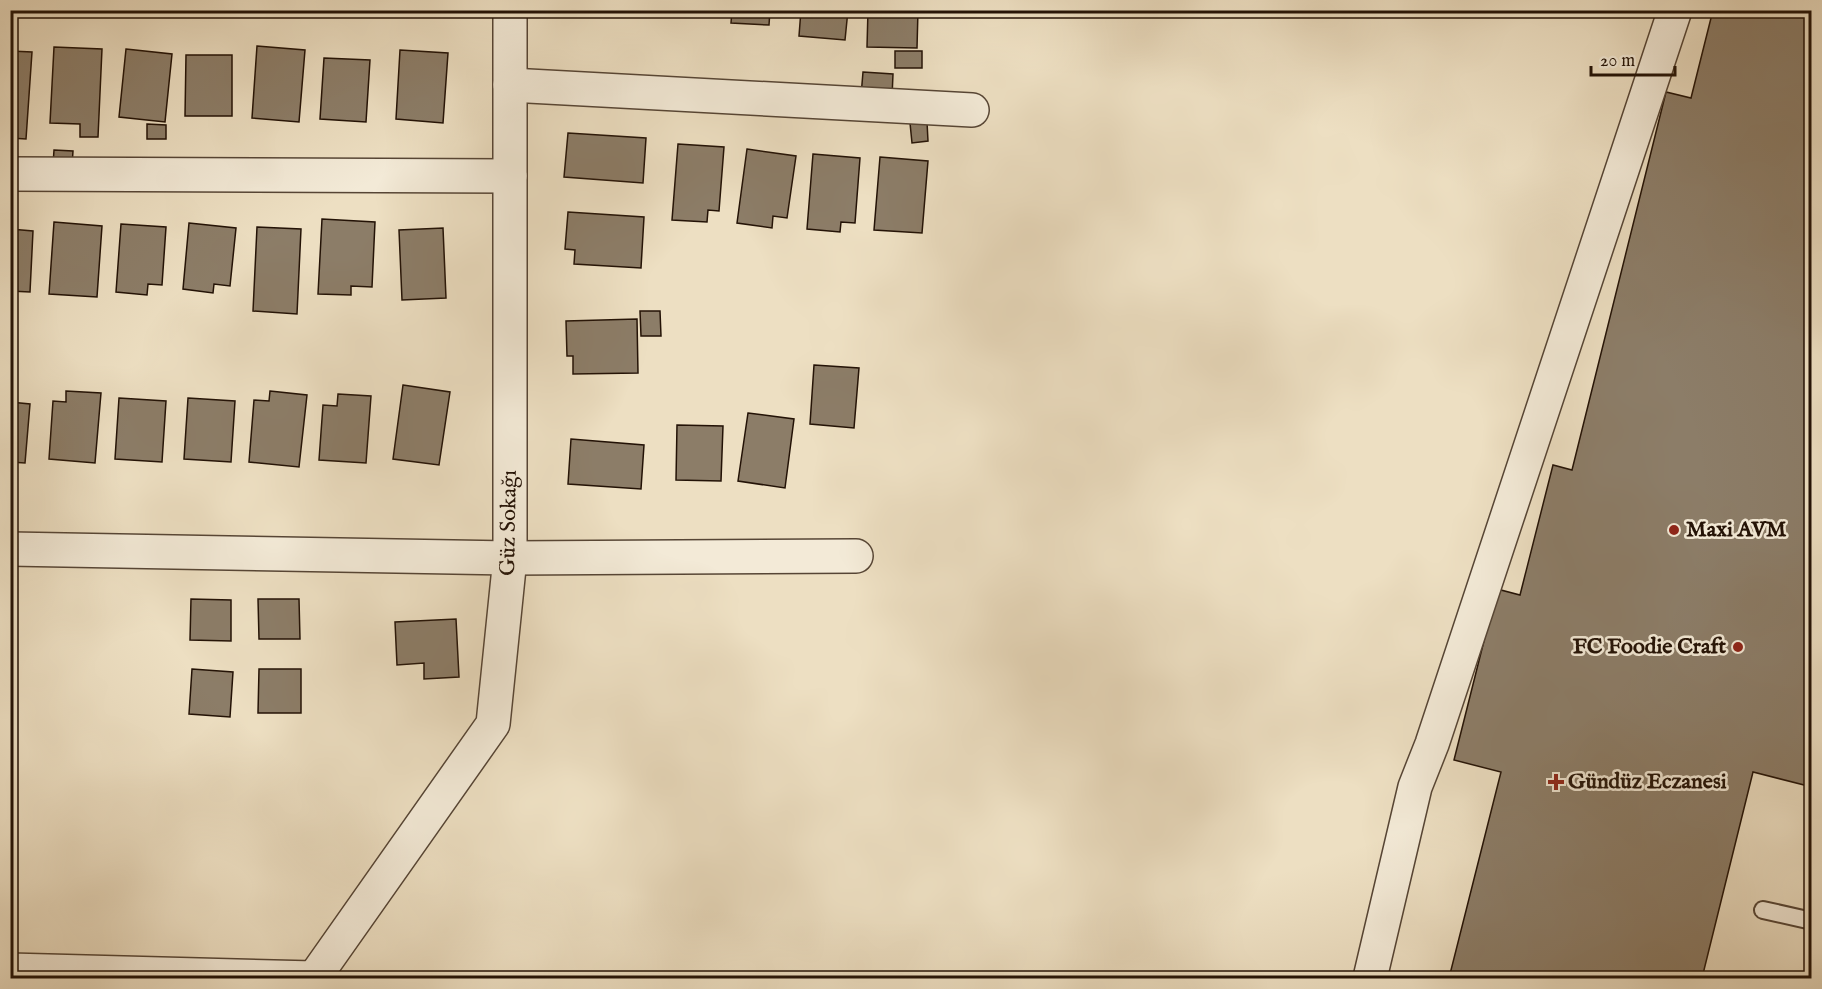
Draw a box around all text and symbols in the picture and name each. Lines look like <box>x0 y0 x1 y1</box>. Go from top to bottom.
scale bar <box>1591 39 1675 77</box>
text: 20 m <box>1600 50 1635 73</box>
street label: Güz Sokağı <box>494 470 524 576</box>
place label: Maxi AVM <box>1686 516 1787 544</box>
marker: Maxi AVM <box>1667 523 1681 537</box>
place label: FC Foodie Craft <box>1573 633 1726 661</box>
marker: FC Foodie Craft <box>1731 640 1745 654</box>
place label: Gündüz Eczanesi <box>1568 768 1727 796</box>
marker: Gündüz Eczanesi <box>1549 775 1563 789</box>

